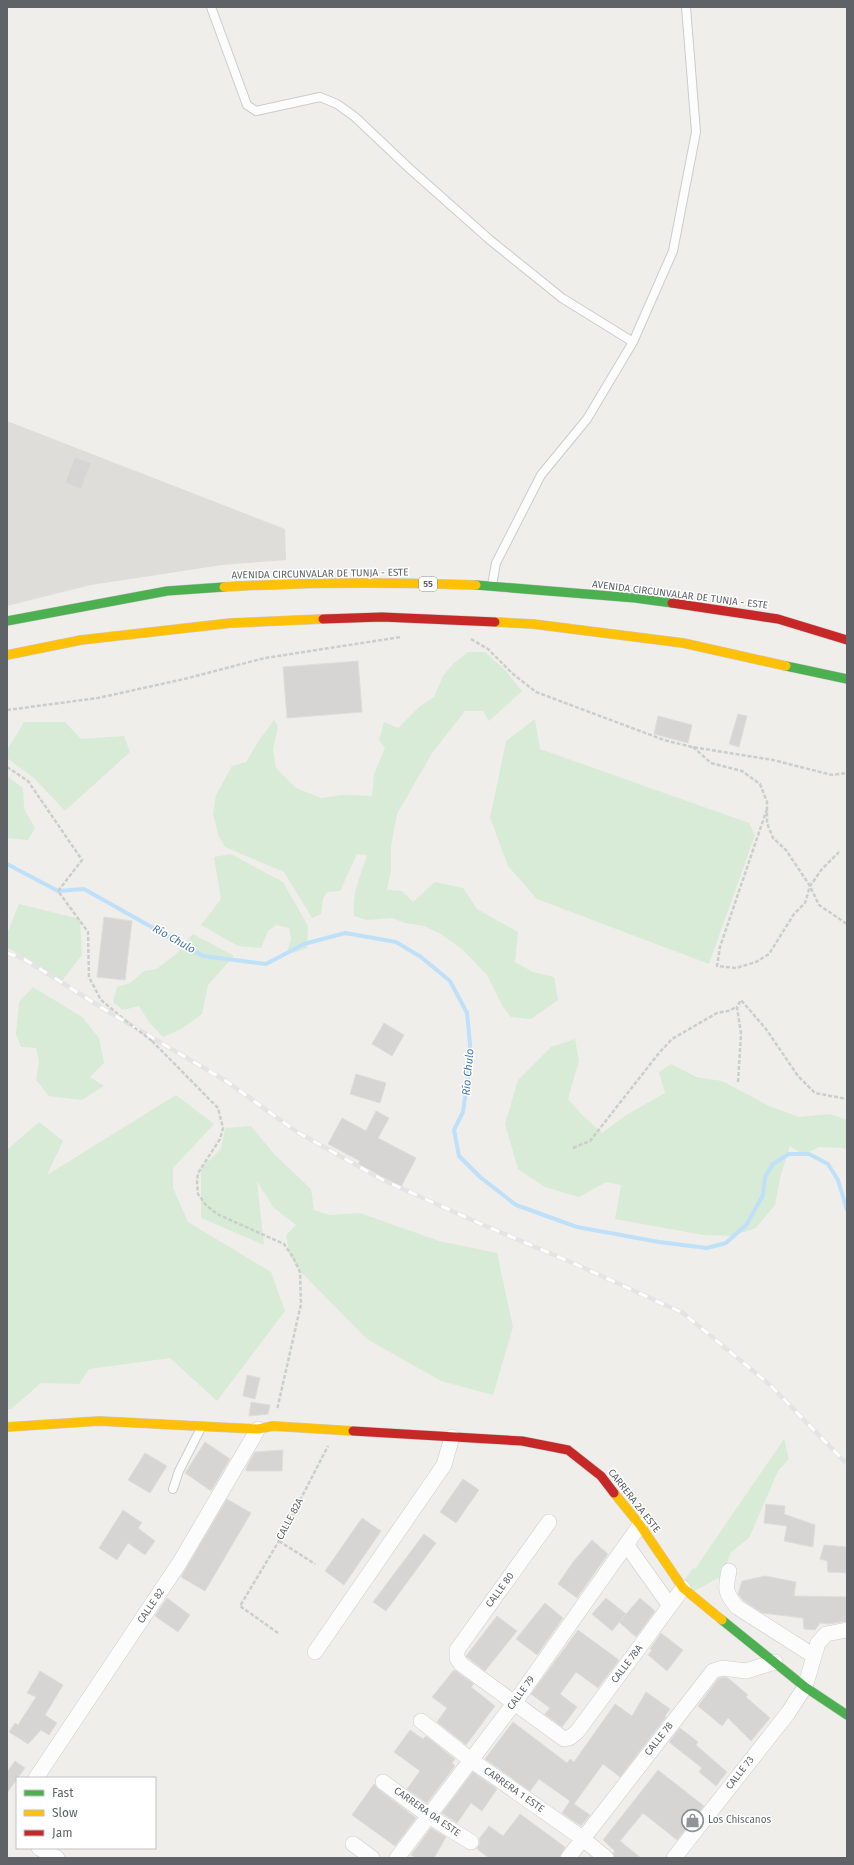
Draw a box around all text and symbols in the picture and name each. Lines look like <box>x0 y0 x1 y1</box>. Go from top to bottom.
street label: AVENIDA CIRCUNVALAR DE TUNJA - ESTE <box>231 566 409 582</box>
road number: 55 <box>419 577 437 591</box>
street label: AVENIDA CIRCUNVALAR DE TUNJA - ESTE <box>591 578 769 612</box>
water label: Río Chulo <box>150 922 198 956</box>
water label: Río Chulo <box>459 1048 477 1096</box>
street label: CARRERA 2A ESTE <box>605 1467 663 1535</box>
street label: CALLE 82A <box>274 1496 306 1542</box>
street label: CALLE 80 <box>483 1570 517 1610</box>
street label: CALLE 82 <box>135 1586 167 1626</box>
street label: CALLE 78A <box>609 1642 645 1685</box>
street label: CALLE 79 <box>505 1674 537 1712</box>
street label: CALLE 78 <box>642 1720 676 1758</box>
street label: CALLE 73 <box>723 1754 757 1792</box>
street label: CARRERA 1 ESTE <box>481 1765 547 1815</box>
legend <box>16 1777 156 1849</box>
street label: CARRERA 0A ESTE <box>392 1785 462 1839</box>
text: Fast <box>52 1786 74 1800</box>
text: Slow <box>52 1806 78 1820</box>
shop icon: Los Chiscanos <box>679 1807 705 1833</box>
place label: Los Chiscanos <box>708 1814 772 1826</box>
text: Jam <box>52 1826 72 1840</box>

